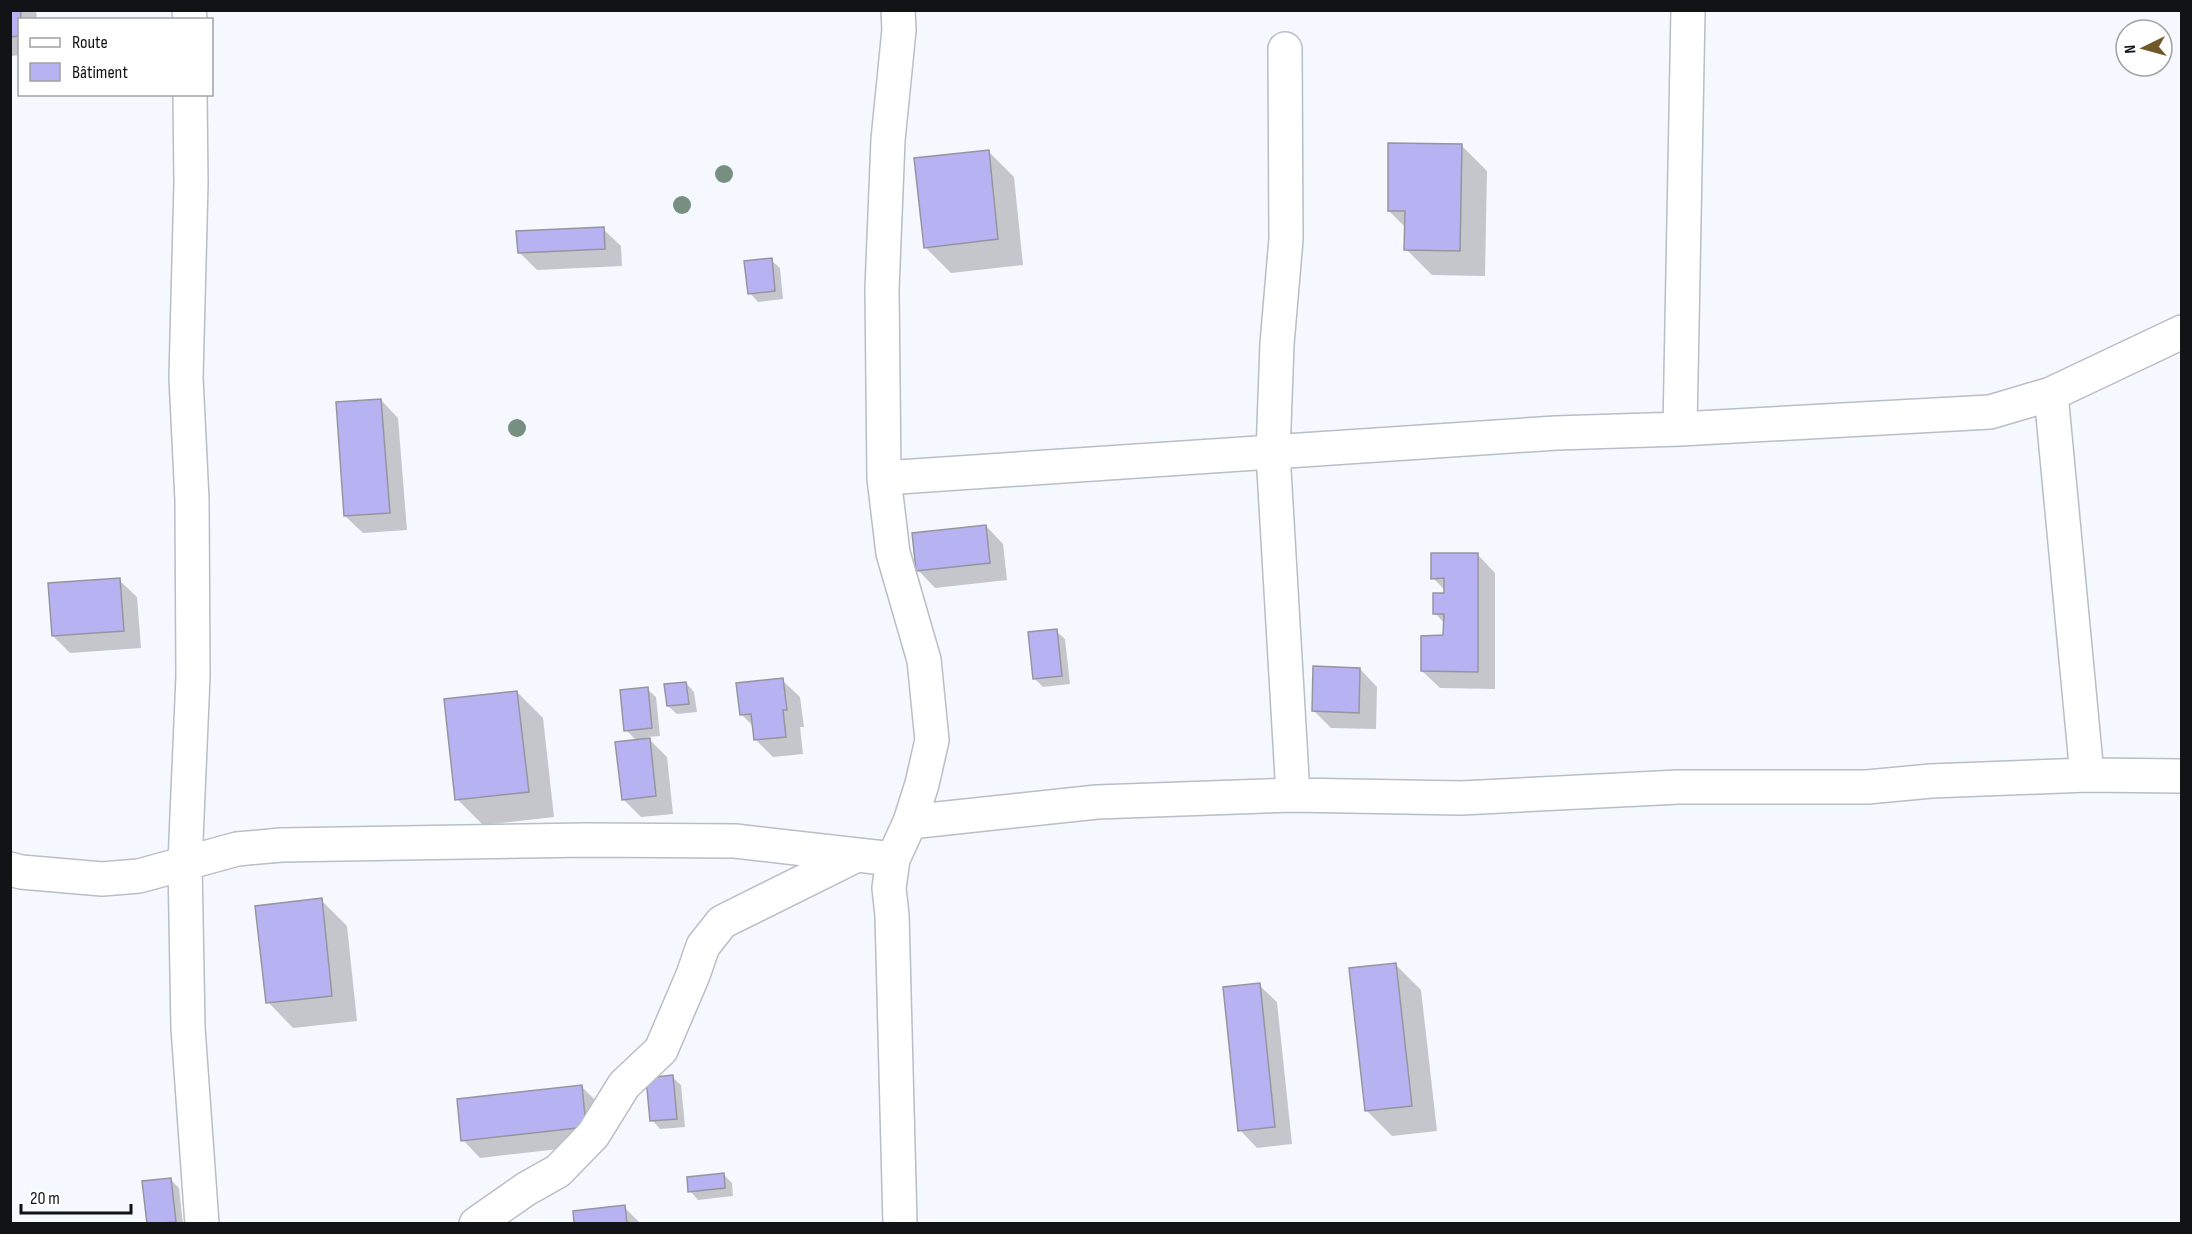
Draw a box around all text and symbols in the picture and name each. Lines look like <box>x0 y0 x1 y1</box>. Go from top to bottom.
legend <box>18 18 213 96</box>
north arrow <box>2114 18 2174 78</box>
text: Route <box>72 32 108 53</box>
text: N <box>2121 44 2140 54</box>
text: Bâtiment <box>72 62 128 83</box>
scale bar <box>21 1177 130 1215</box>
text: 20 m <box>30 1188 60 1209</box>

